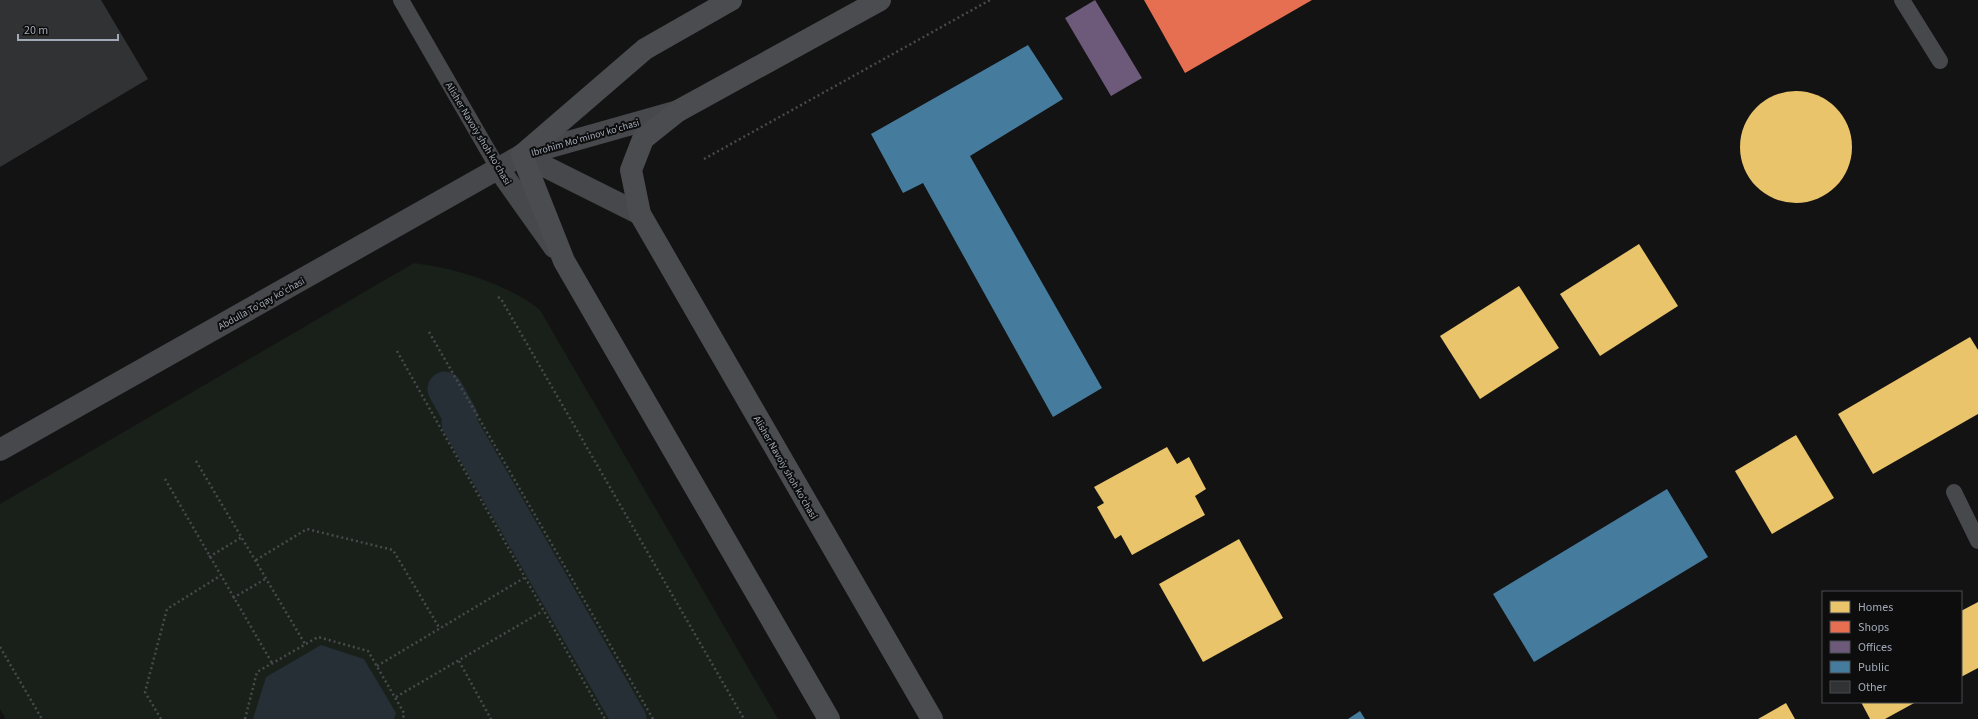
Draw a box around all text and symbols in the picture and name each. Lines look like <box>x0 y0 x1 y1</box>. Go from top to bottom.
scale bar <box>18 16 118 42</box>
text: 20 m <box>24 22 48 39</box>
street label: Alisher Navoiy shoh ko'chasi <box>442 80 514 187</box>
street label: Ibrohim Mo'minov ko'chasi <box>529 116 641 160</box>
street label: Abdulla To'qay ko'chasi <box>216 274 307 334</box>
street label: Alisher Navoiy shoh ko'chasi <box>750 413 821 522</box>
legend <box>1822 591 1962 703</box>
text: Homes <box>1858 599 1893 616</box>
text: Shops <box>1858 619 1889 636</box>
text: Offices <box>1858 639 1892 656</box>
text: Public <box>1858 659 1890 676</box>
text: Other <box>1858 679 1888 696</box>

